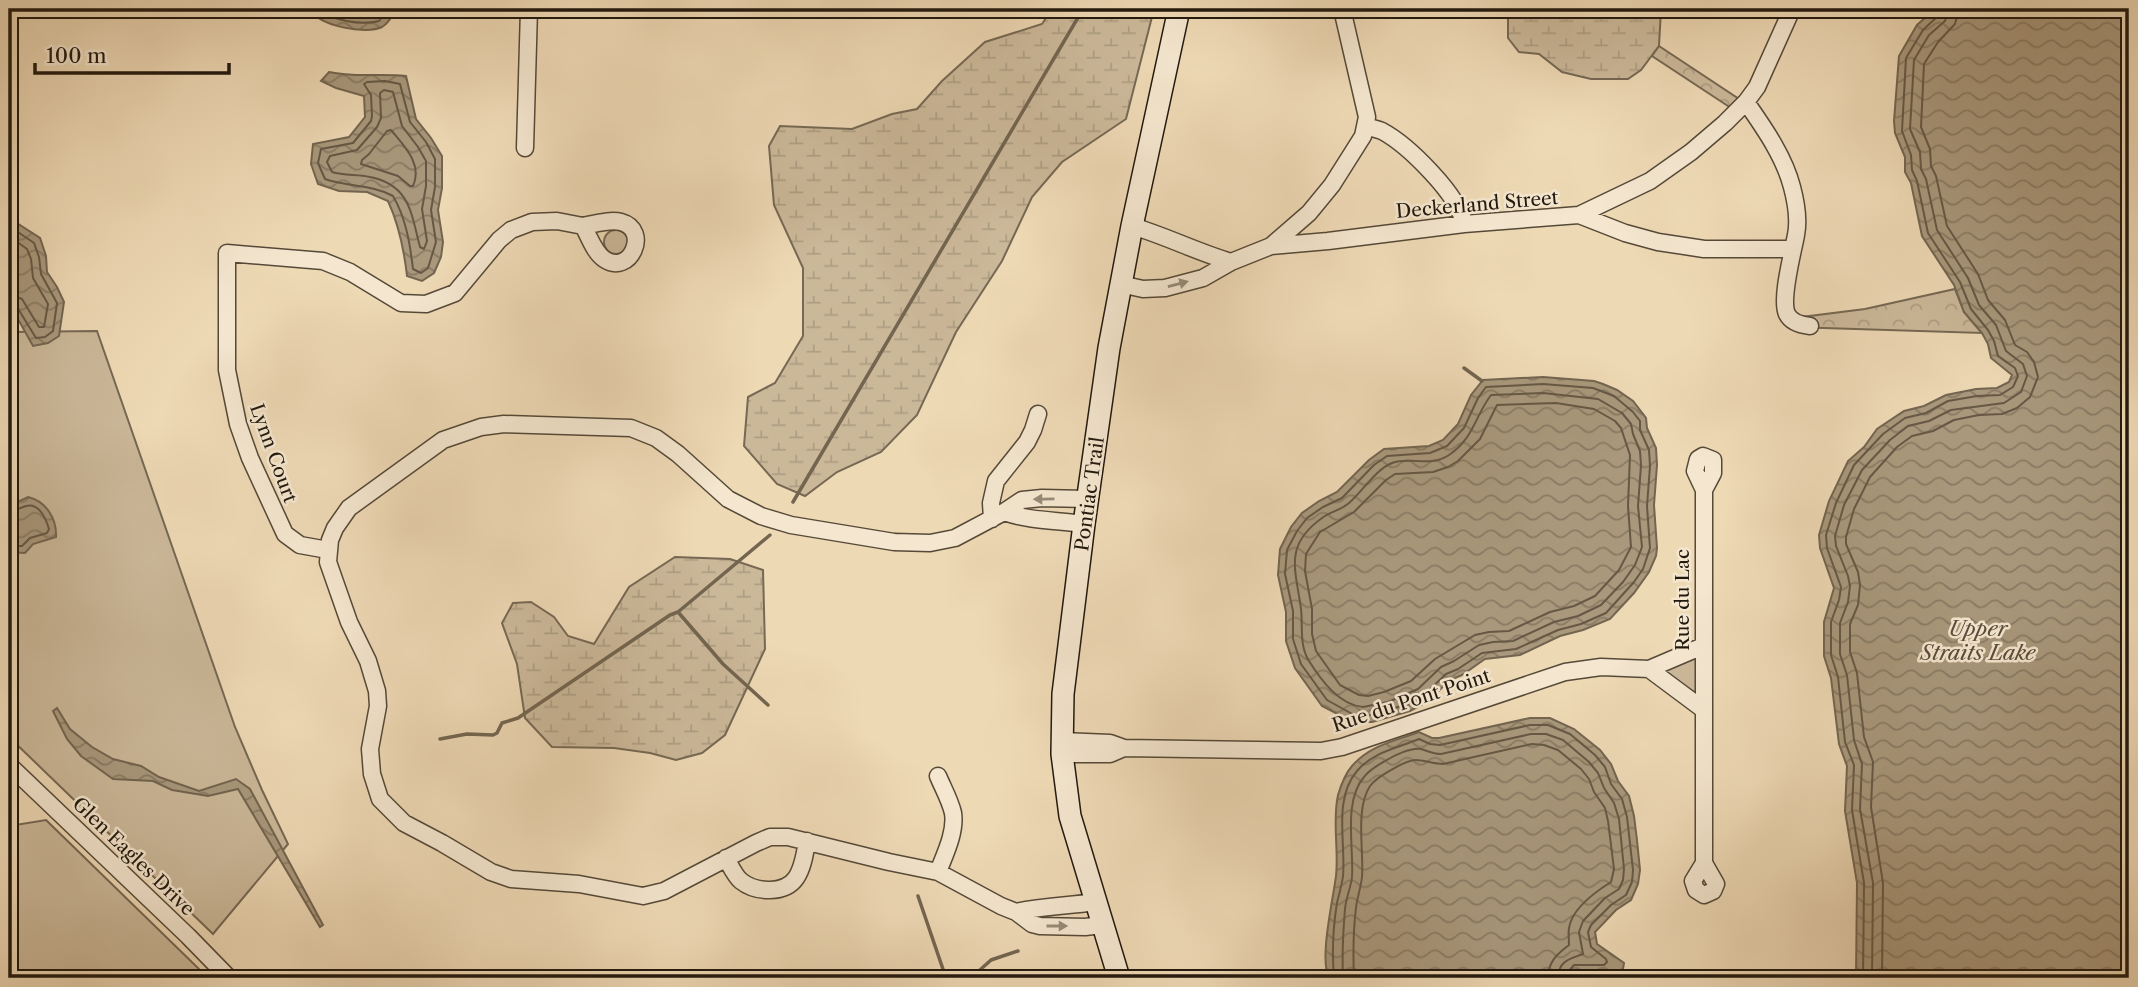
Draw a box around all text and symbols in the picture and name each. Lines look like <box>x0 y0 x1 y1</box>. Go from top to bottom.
scale bar <box>35 32 229 76</box>
text: 100 m <box>46 43 107 68</box>
street label: Deckerland Street <box>1395 186 1559 223</box>
one-way arrow <box>1167 278 1189 289</box>
street label: Lynn Court <box>245 401 302 506</box>
street label: Pontiac Trail <box>1070 435 1109 553</box>
one-way arrow <box>1033 493 1055 504</box>
street label: Rue du Lac <box>1671 549 1694 651</box>
water label: Upper Straits Lake <box>1919 616 2036 665</box>
street label: Rue du Pont Point <box>1329 664 1494 737</box>
street label: Glen Eagles Drive <box>68 792 199 920</box>
one-way arrow <box>1046 920 1068 932</box>

